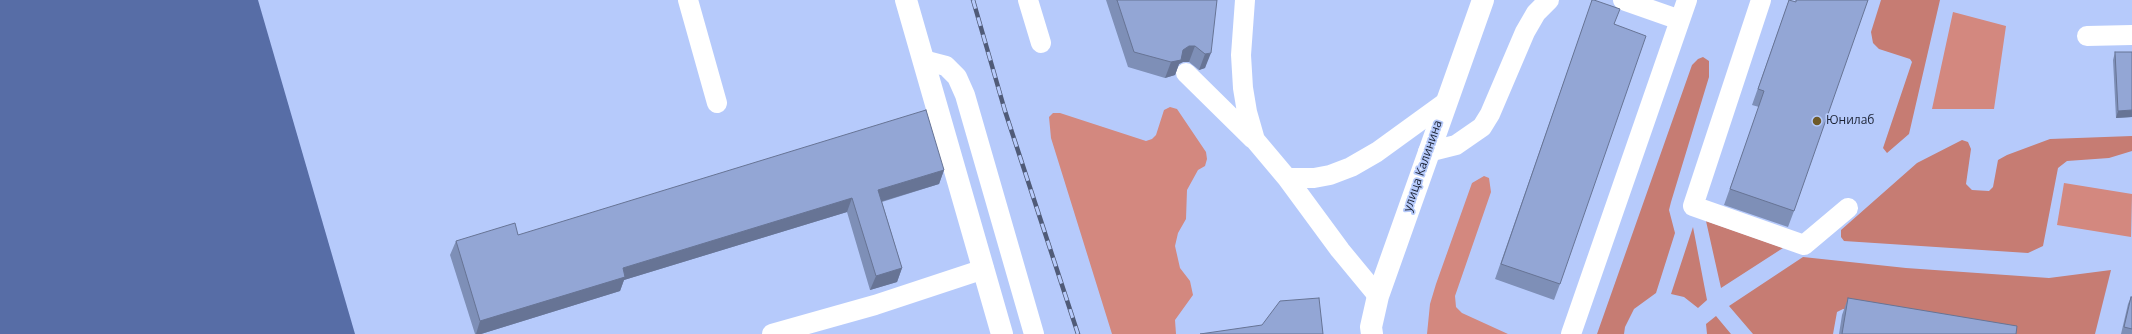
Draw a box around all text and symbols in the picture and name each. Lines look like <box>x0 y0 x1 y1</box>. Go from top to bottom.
place label: Юнилаб <box>1826 114 1874 128</box>
marker: Юнилаб <box>1811 115 1823 127</box>
street label: улица Калинина <box>1401 118 1445 214</box>

